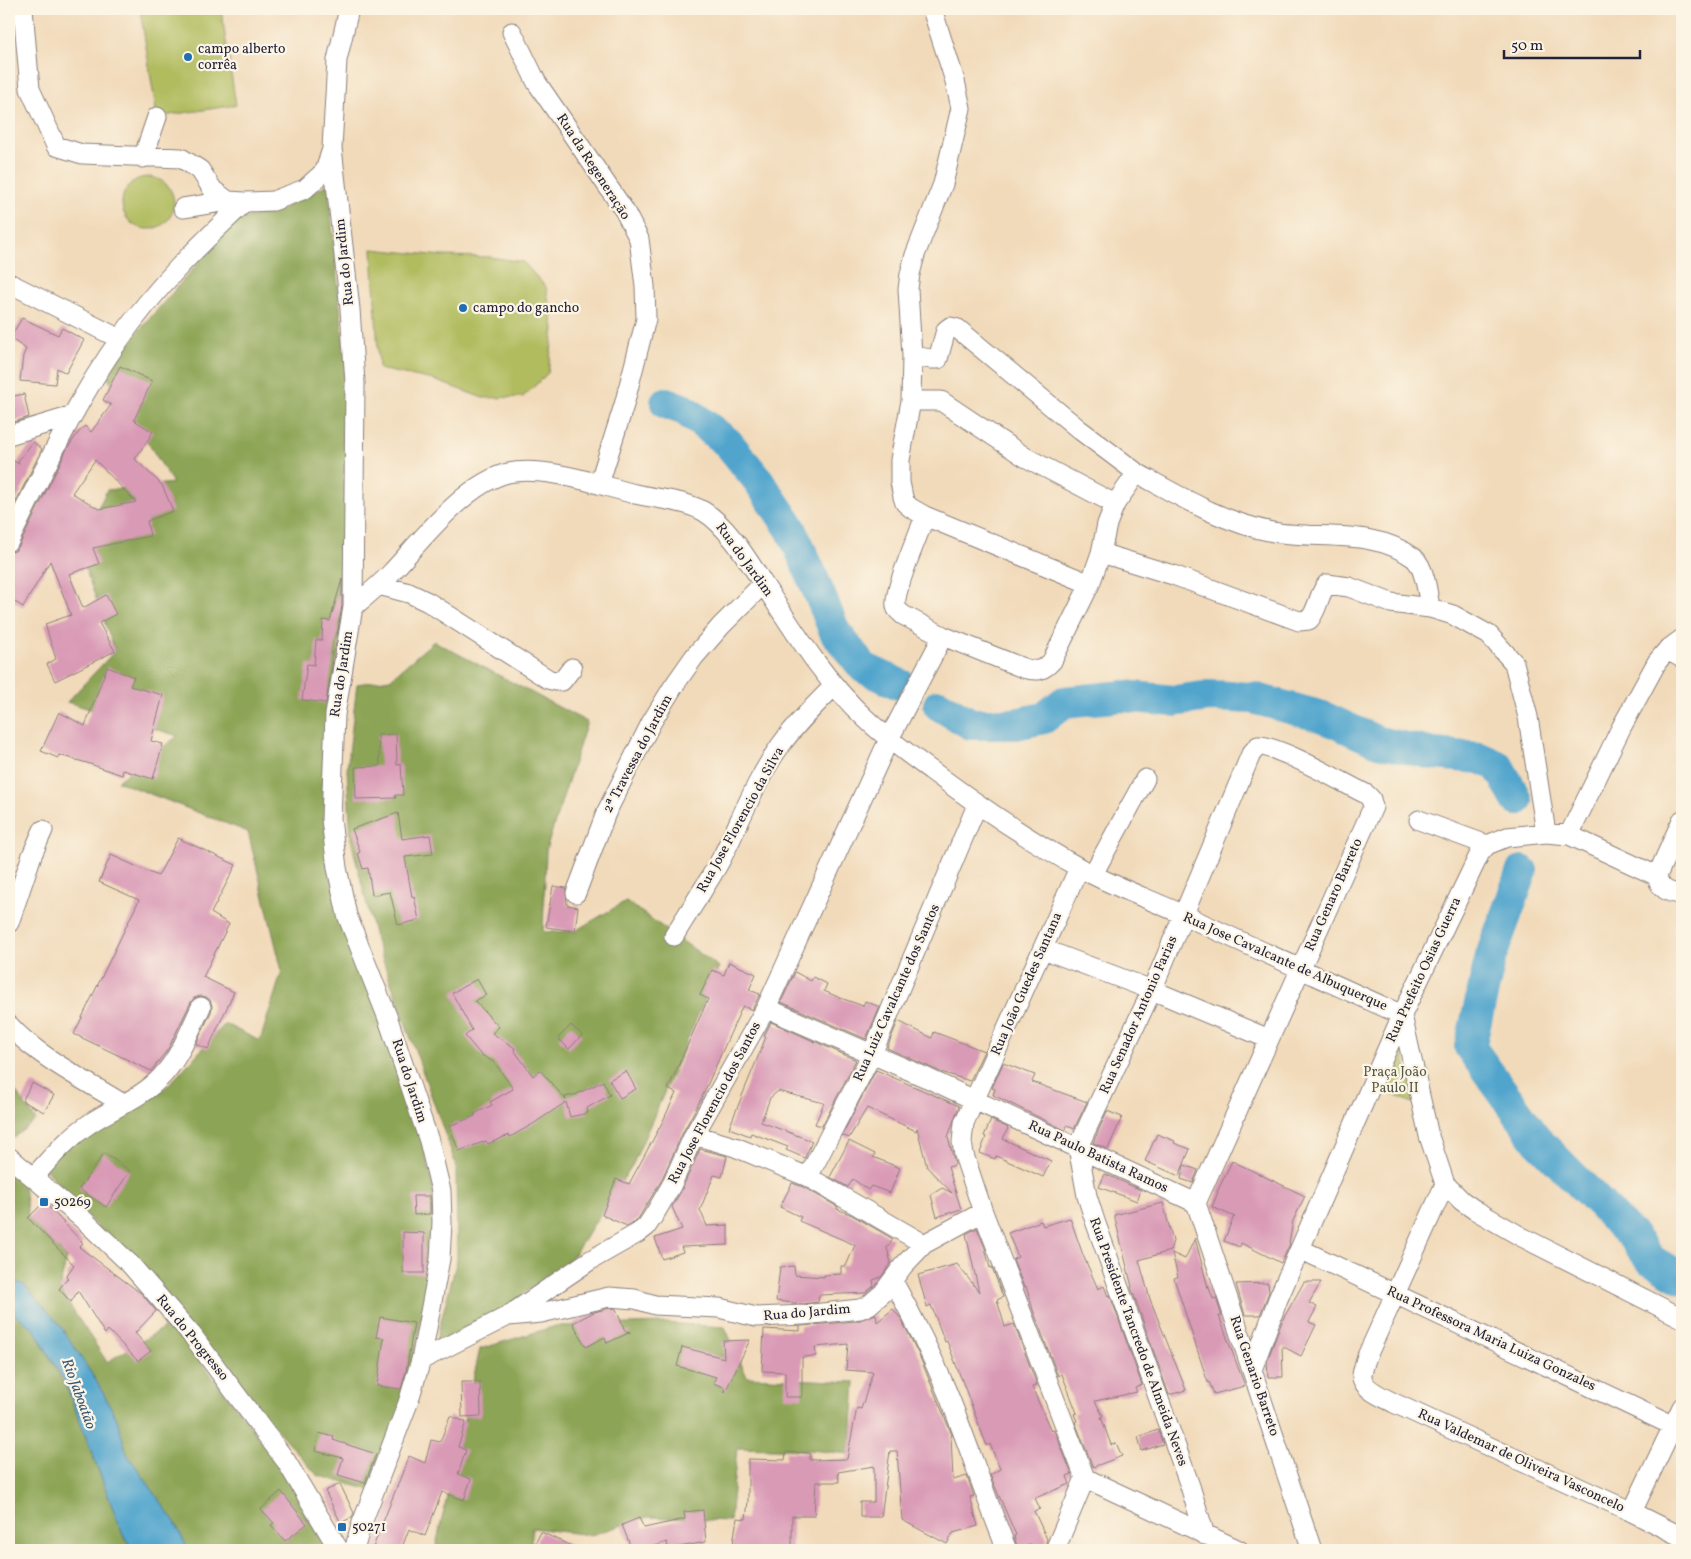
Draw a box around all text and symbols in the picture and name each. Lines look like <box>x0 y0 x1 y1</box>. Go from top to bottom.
scale bar <box>1504 28 1640 60</box>
text: 50 m <box>1511 36 1543 57</box>
place label: campo alberto corrêa <box>198 40 285 75</box>
marker: campo alberto corrêa <box>182 51 194 63</box>
street label: Rua da Regeneração <box>551 110 635 224</box>
street label: Rua do Jardim <box>331 218 359 306</box>
place label: campo do gancho <box>473 299 579 318</box>
marker: campo do gancho <box>457 302 469 314</box>
street label: Rua do Jardim <box>711 519 777 601</box>
street label: Rua do Jardim <box>326 629 358 719</box>
street label: 2ª Travessa do Jardim <box>599 691 677 817</box>
street label: Rua Jose Florencio da Silva <box>693 744 789 896</box>
street label: Rua Genaro Barreto <box>1301 835 1367 955</box>
street label: Rua Prefeito Osias Guerra <box>1382 894 1466 1046</box>
street label: Rua Luiz Cavalcante dos Santos <box>849 901 945 1085</box>
street label: Rua Jose Cavalcante de Albuquerque <box>1180 908 1391 1016</box>
street label: Rua João Guedes Santana <box>987 909 1067 1059</box>
street label: Rua Senador Antonio Farias <box>1095 933 1183 1097</box>
street label: Rua Jose Florencio dos Santos <box>664 1019 766 1187</box>
street label: Rua do Jardim <box>386 1037 432 1125</box>
park label: Praça João Paulo II <box>1363 1063 1427 1098</box>
street label: Rua Paulo Batista Ramos <box>1025 1116 1171 1198</box>
place label: 50269 <box>54 1193 91 1212</box>
marker: 50269 <box>38 1196 50 1208</box>
street label: Rua Presidente Tancredo de Almeida Neves <box>1084 1215 1192 1469</box>
street label: Rua Professora Maria Luiza Gonzales <box>1383 1282 1599 1396</box>
street label: Rua do Progresso <box>151 1291 233 1385</box>
street label: Rua do Jardim <box>763 1300 851 1326</box>
street label: Rua Genario Barreto <box>1224 1313 1284 1439</box>
water label: Rio Jaboatão <box>56 1356 101 1432</box>
street label: Rua Valdemar de Oliveira Vasconcelo <box>1415 1405 1627 1517</box>
place label: 50271 <box>352 1518 386 1537</box>
marker: 50271 <box>336 1521 348 1533</box>

